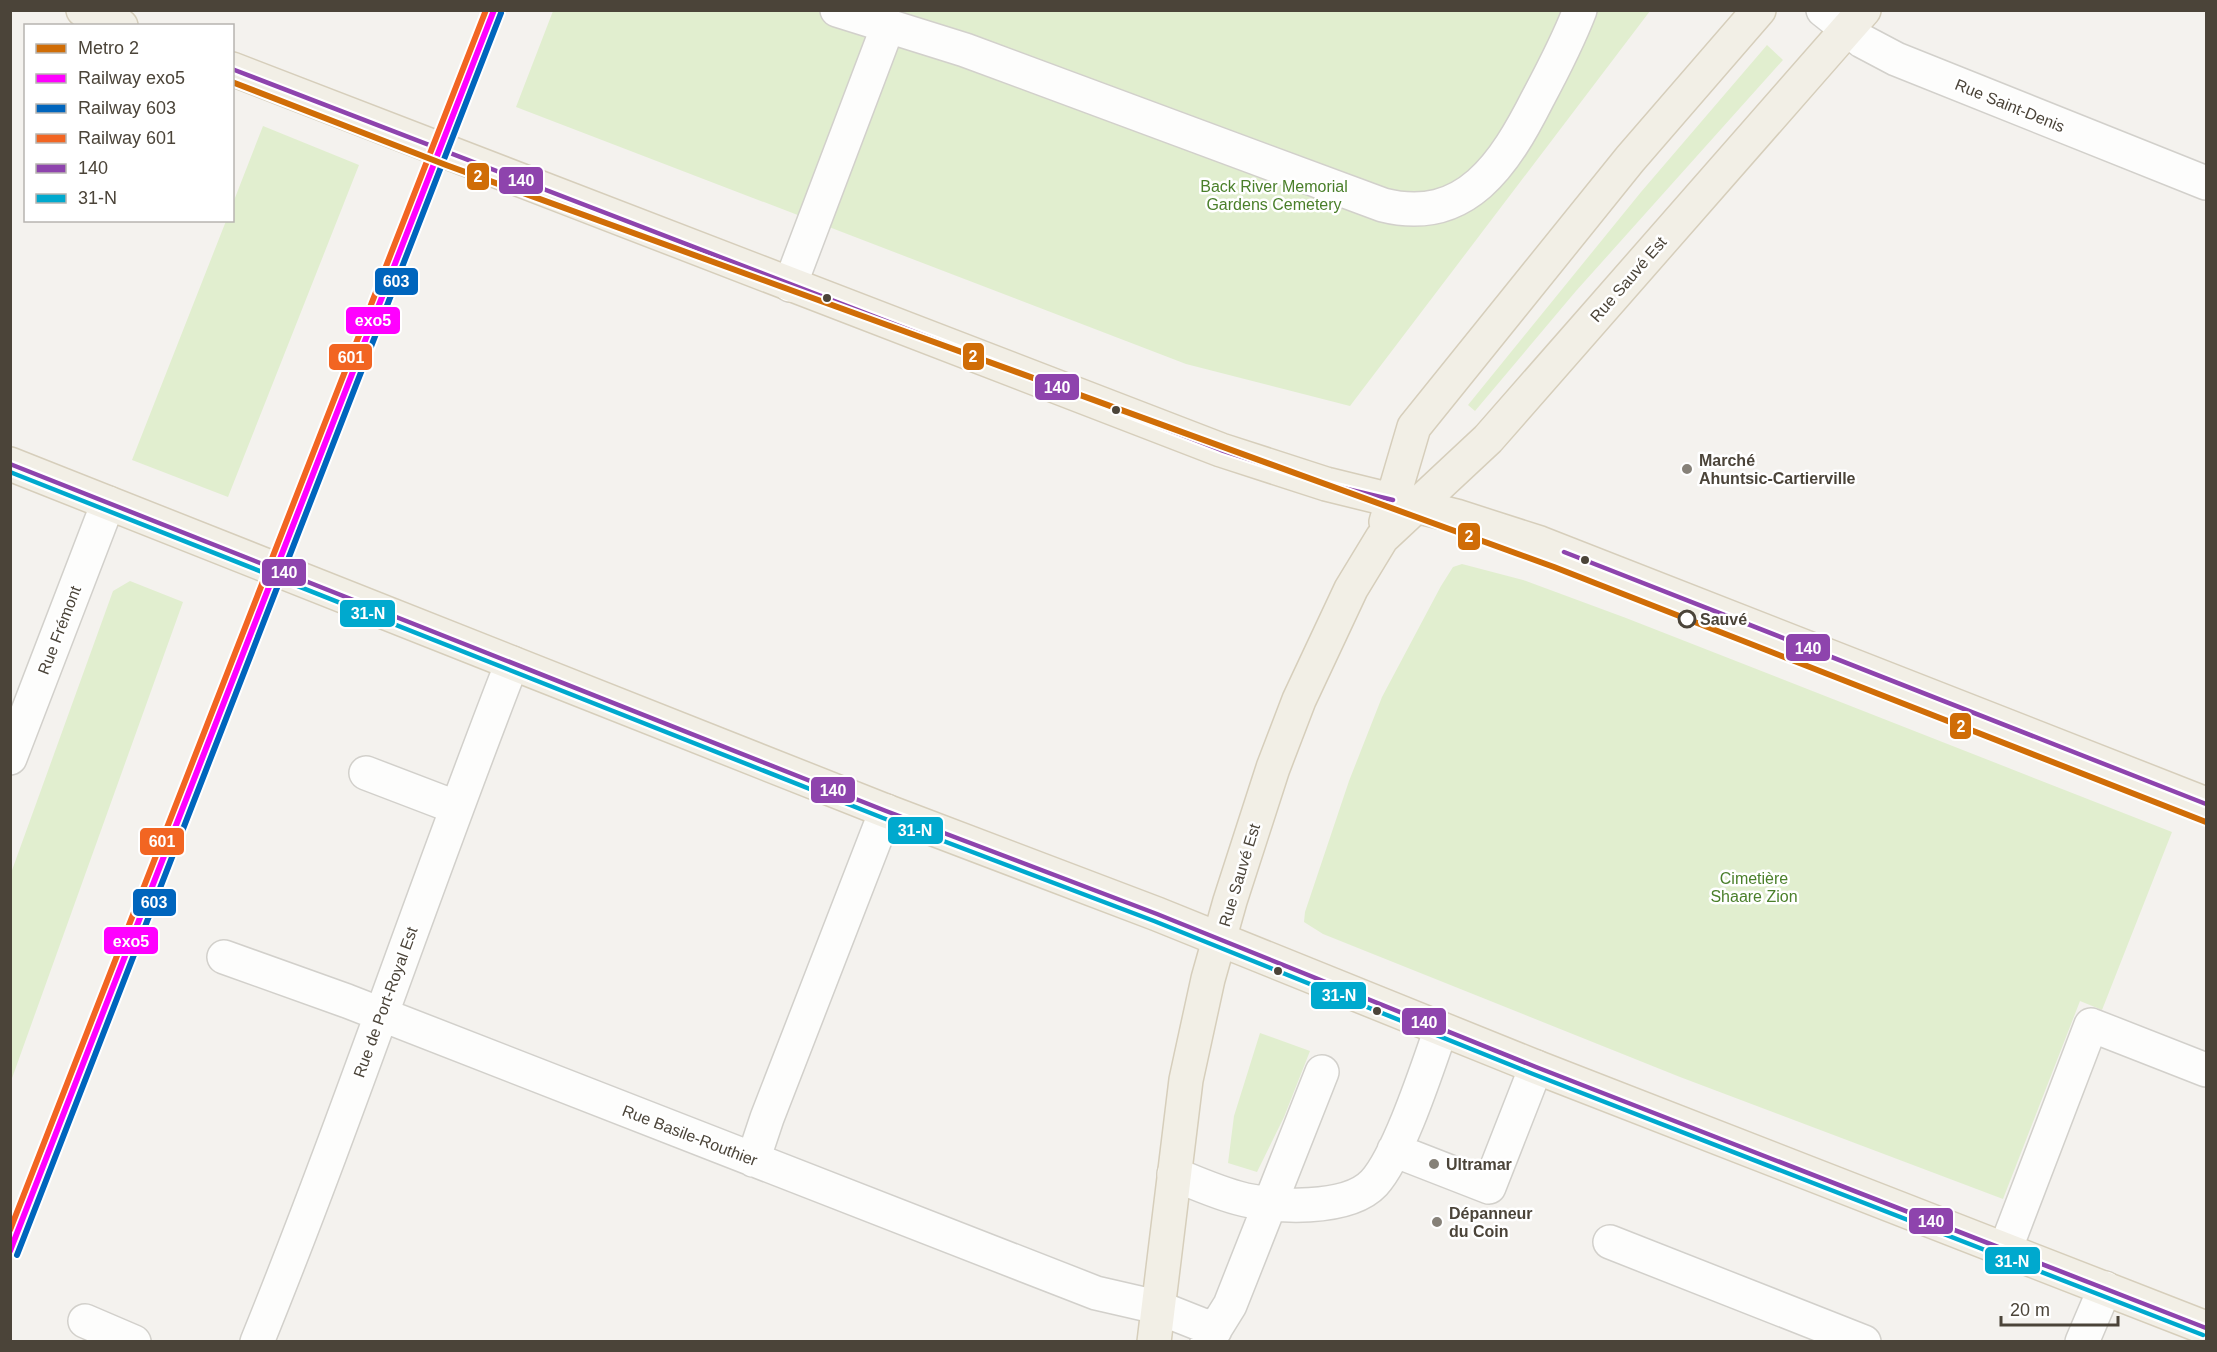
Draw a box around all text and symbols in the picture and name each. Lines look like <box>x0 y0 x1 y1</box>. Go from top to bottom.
legend <box>24 24 234 222</box>
text: Metro 2 <box>78 38 139 58</box>
text: Railway exo5 <box>78 68 185 88</box>
street label: Rue Saint-Denis <box>1953 76 2067 135</box>
text: Railway 603 <box>78 98 176 118</box>
text: Railway 601 <box>78 128 176 148</box>
text: 140 <box>78 158 108 178</box>
line badge: 2 <box>466 162 490 191</box>
line badge: 140 <box>498 166 544 195</box>
text: 2 <box>474 168 483 185</box>
text: 140 <box>508 172 534 189</box>
park label: Back River Memorial Gardens Cemetery <box>1200 178 1348 213</box>
text: 31-N <box>78 188 117 208</box>
street label: Rue Sauvé Est <box>1587 233 1670 325</box>
line badge: 603 <box>374 267 419 296</box>
text: 603 <box>383 273 409 290</box>
unlabelled marker <box>821 292 833 304</box>
line badge: exo5 <box>345 306 401 335</box>
text: exo5 <box>355 312 391 329</box>
line badge: 2 <box>962 342 985 371</box>
line badge: 601 <box>328 343 373 371</box>
text: 2 <box>969 348 978 365</box>
text: 601 <box>338 349 364 366</box>
line badge: 140 <box>1034 373 1080 401</box>
text: 140 <box>1044 379 1070 396</box>
unlabelled marker <box>1110 404 1122 416</box>
place label: Marché Ahuntsic-Cartierville <box>1699 452 1856 487</box>
marker: Marché Ahuntsic-Cartierville <box>1680 462 1694 476</box>
line badge: 2 <box>1457 522 1481 551</box>
text: 2 <box>1465 528 1474 545</box>
unlabelled marker <box>1579 554 1591 566</box>
line badge: 140 <box>261 558 307 587</box>
text: 140 <box>271 564 297 581</box>
street label: Rue Frémont <box>35 583 84 677</box>
line badge: 31-N <box>339 599 396 628</box>
text: 31-N <box>351 605 385 622</box>
marker: Sauvé <box>1678 610 1696 628</box>
place label: Sauvé <box>1700 611 1747 628</box>
line badge: 140 <box>1785 633 1831 662</box>
text: 140 <box>1795 640 1821 657</box>
line badge: 2 <box>1949 712 1972 740</box>
text: 2 <box>1957 718 1966 735</box>
line badge: 140 <box>810 776 856 804</box>
text: 140 <box>820 782 846 799</box>
line badge: 31-N <box>887 816 944 845</box>
street label: Rue Sauvé Est <box>1216 821 1263 929</box>
text: 31-N <box>898 822 932 839</box>
line badge: 601 <box>139 827 185 856</box>
text: 601 <box>149 833 175 850</box>
park label: Cimetière Shaare Zion <box>1710 870 1798 905</box>
line badge: 603 <box>132 888 177 917</box>
text: 603 <box>141 894 167 911</box>
street label: Rue de Port-Royal Est <box>350 924 421 1080</box>
line badge: exo5 <box>103 926 159 955</box>
text: exo5 <box>113 933 149 950</box>
unlabelled marker <box>1272 965 1284 977</box>
line badge: 31-N <box>1310 981 1367 1010</box>
text: 31-N <box>1322 987 1356 1004</box>
unlabelled marker <box>1371 1005 1383 1017</box>
line badge: 140 <box>1401 1007 1447 1036</box>
text: 140 <box>1411 1014 1437 1031</box>
street label: Rue Basile-Routhier <box>620 1102 760 1169</box>
place label: Ultramar <box>1446 1156 1512 1173</box>
marker: Ultramar <box>1427 1157 1441 1171</box>
place label: Dépanneur du Coin <box>1449 1205 1533 1240</box>
line badge: 140 <box>1908 1207 1954 1235</box>
text: 140 <box>1918 1213 1944 1230</box>
marker: Dépanneur du Coin <box>1430 1215 1444 1229</box>
line badge: 31-N <box>1984 1246 2041 1275</box>
text: 31-N <box>1995 1253 2029 1270</box>
scale bar <box>2001 1289 2118 1327</box>
text: 20 m <box>2010 1300 2050 1320</box>

